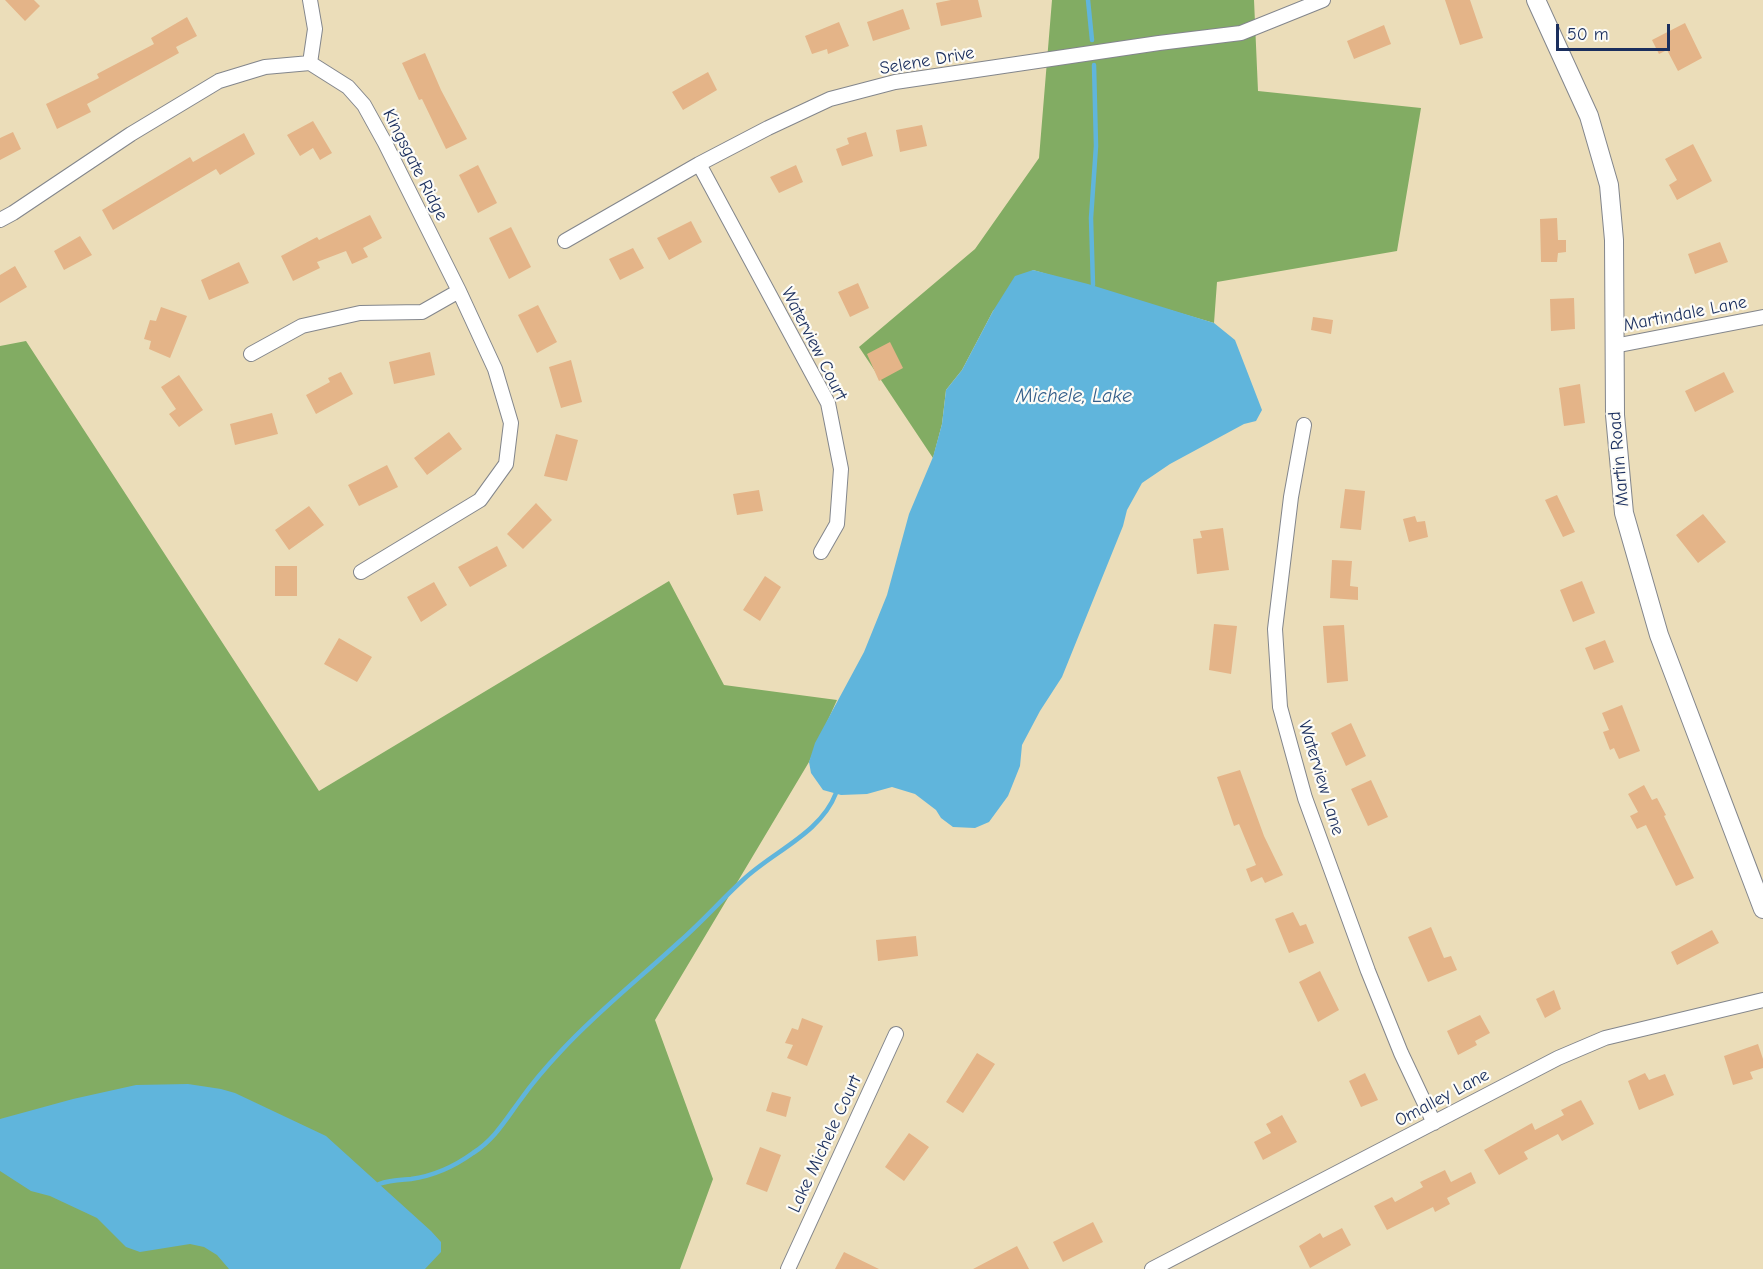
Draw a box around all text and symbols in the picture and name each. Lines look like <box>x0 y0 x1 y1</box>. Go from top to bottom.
scale bar <box>1559 12 1673 50</box>
text: 50 m <box>1567 24 1609 45</box>
street label: Selene Drive <box>878 42 976 80</box>
street label: Kingsgate Ridge <box>378 106 452 224</box>
street label: Waterview Court <box>776 284 852 404</box>
street label: Martindale Lane <box>1621 291 1749 337</box>
water label: Michele, Lake <box>1016 384 1132 408</box>
street label: Martin Road <box>1604 410 1634 508</box>
street label: Waterview Lane <box>1293 718 1349 838</box>
street label: Omalley Lane <box>1391 1064 1493 1132</box>
street label: Lake Michele Court <box>784 1072 866 1216</box>

